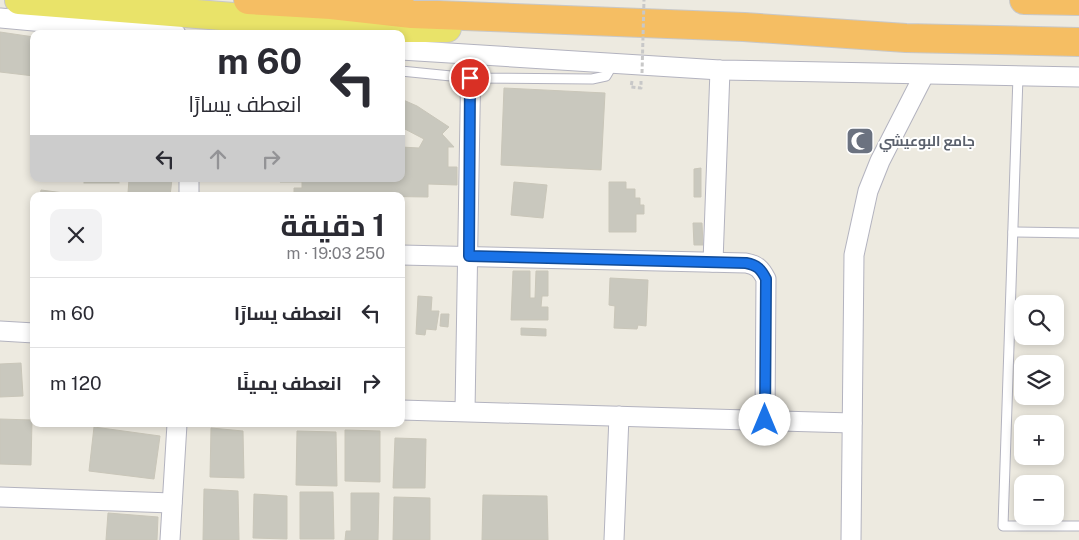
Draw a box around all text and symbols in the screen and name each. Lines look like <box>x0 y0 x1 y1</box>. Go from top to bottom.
text: 60 m <box>217 41 302 82</box>
icon: left <box>320 50 385 115</box>
pin <box>449 57 491 99</box>
icon: arrive <box>456 64 484 92</box>
text: انعطف يسارًا <box>188 91 302 117</box>
mosque icon: جامع البوعيشي <box>845 126 875 156</box>
place label: جامع البوعيشي <box>879 133 975 152</box>
icon: left <box>151 145 179 173</box>
icon: ahead <box>204 145 232 173</box>
icon: right <box>257 145 285 173</box>
text: 1 دقيقة <box>281 207 385 243</box>
button: close <box>50 209 102 261</box>
text: 250 m · 19:03 <box>286 244 385 263</box>
map controls <box>1014 295 1064 525</box>
button: search <box>1014 295 1064 345</box>
icon: left <box>357 299 385 327</box>
text: 60 m <box>50 302 94 324</box>
text: انعطف يسارًا <box>234 302 342 324</box>
button: layers <box>1014 355 1064 405</box>
icon: right <box>357 369 385 397</box>
text: 120 m <box>50 372 102 394</box>
text: انعطف يمينًا <box>236 372 342 394</box>
position arrow <box>738 393 790 445</box>
button: + <box>1014 415 1064 465</box>
button: − <box>1014 475 1064 525</box>

